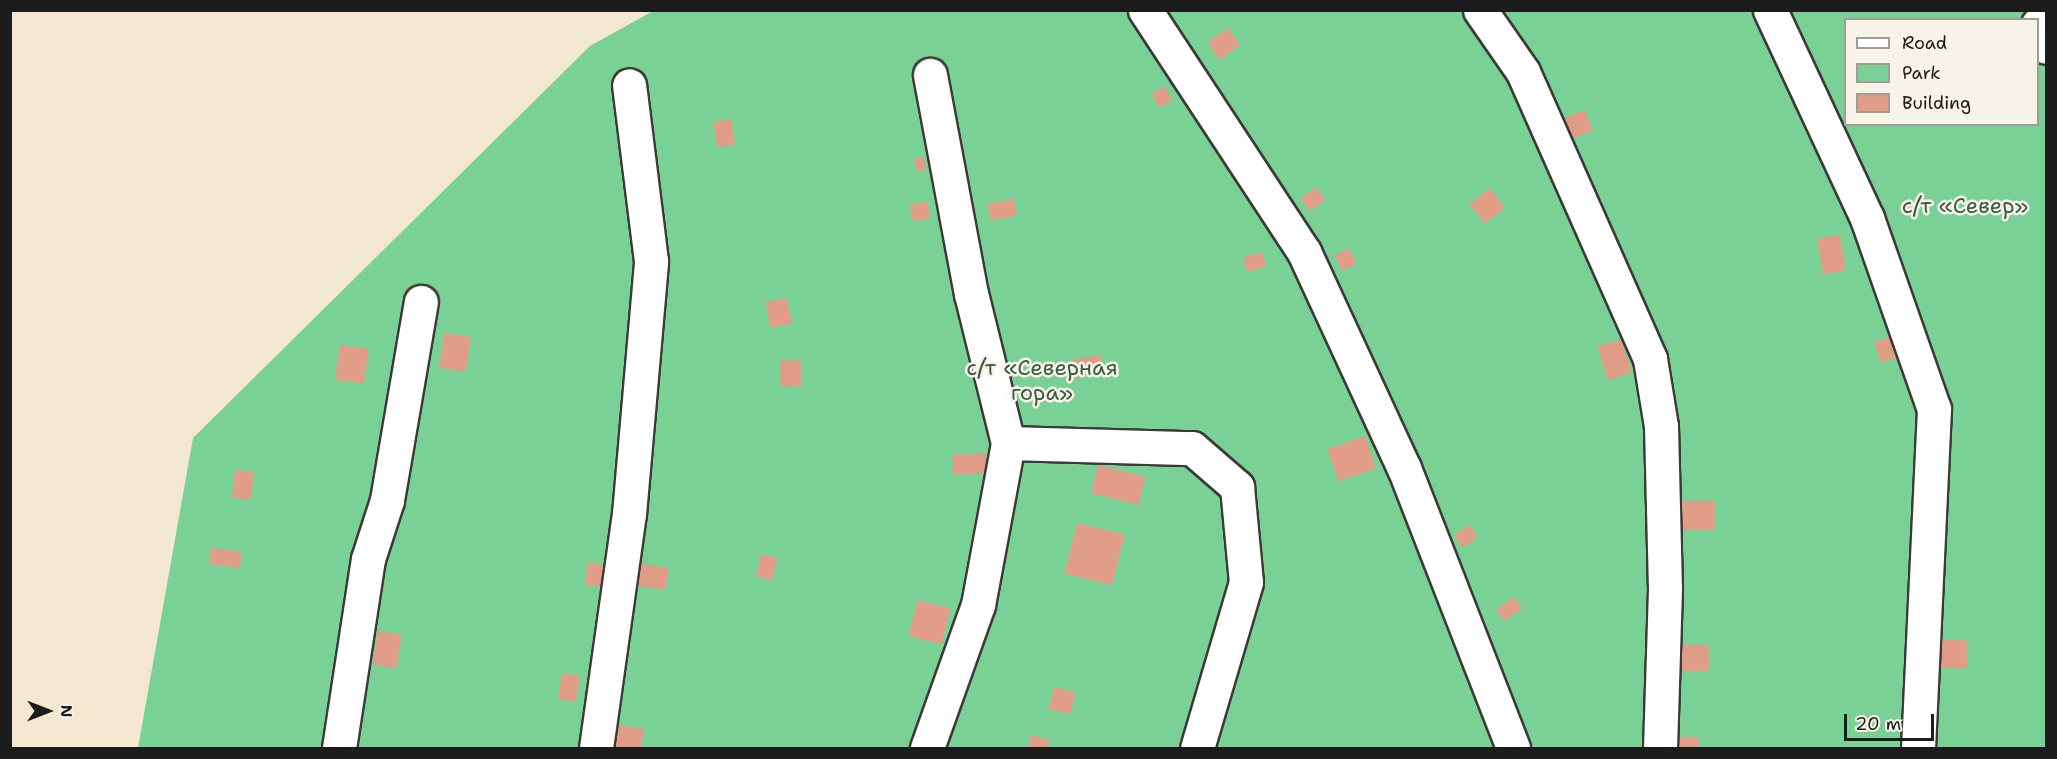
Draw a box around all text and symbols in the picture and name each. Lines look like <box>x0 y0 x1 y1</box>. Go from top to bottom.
legend <box>1844 18 2039 126</box>
text: Road <box>1902 31 1947 55</box>
text: Park <box>1902 61 1941 85</box>
text: Building <box>1902 91 1971 115</box>
park label: с/т «Север» <box>1902 193 2028 219</box>
park label: с/т «Северная гора» <box>966 354 1118 406</box>
north arrow <box>18 681 78 741</box>
scale bar <box>1847 702 1937 740</box>
text: N <box>56 705 77 717</box>
text: 20 m <box>1855 712 1901 736</box>

